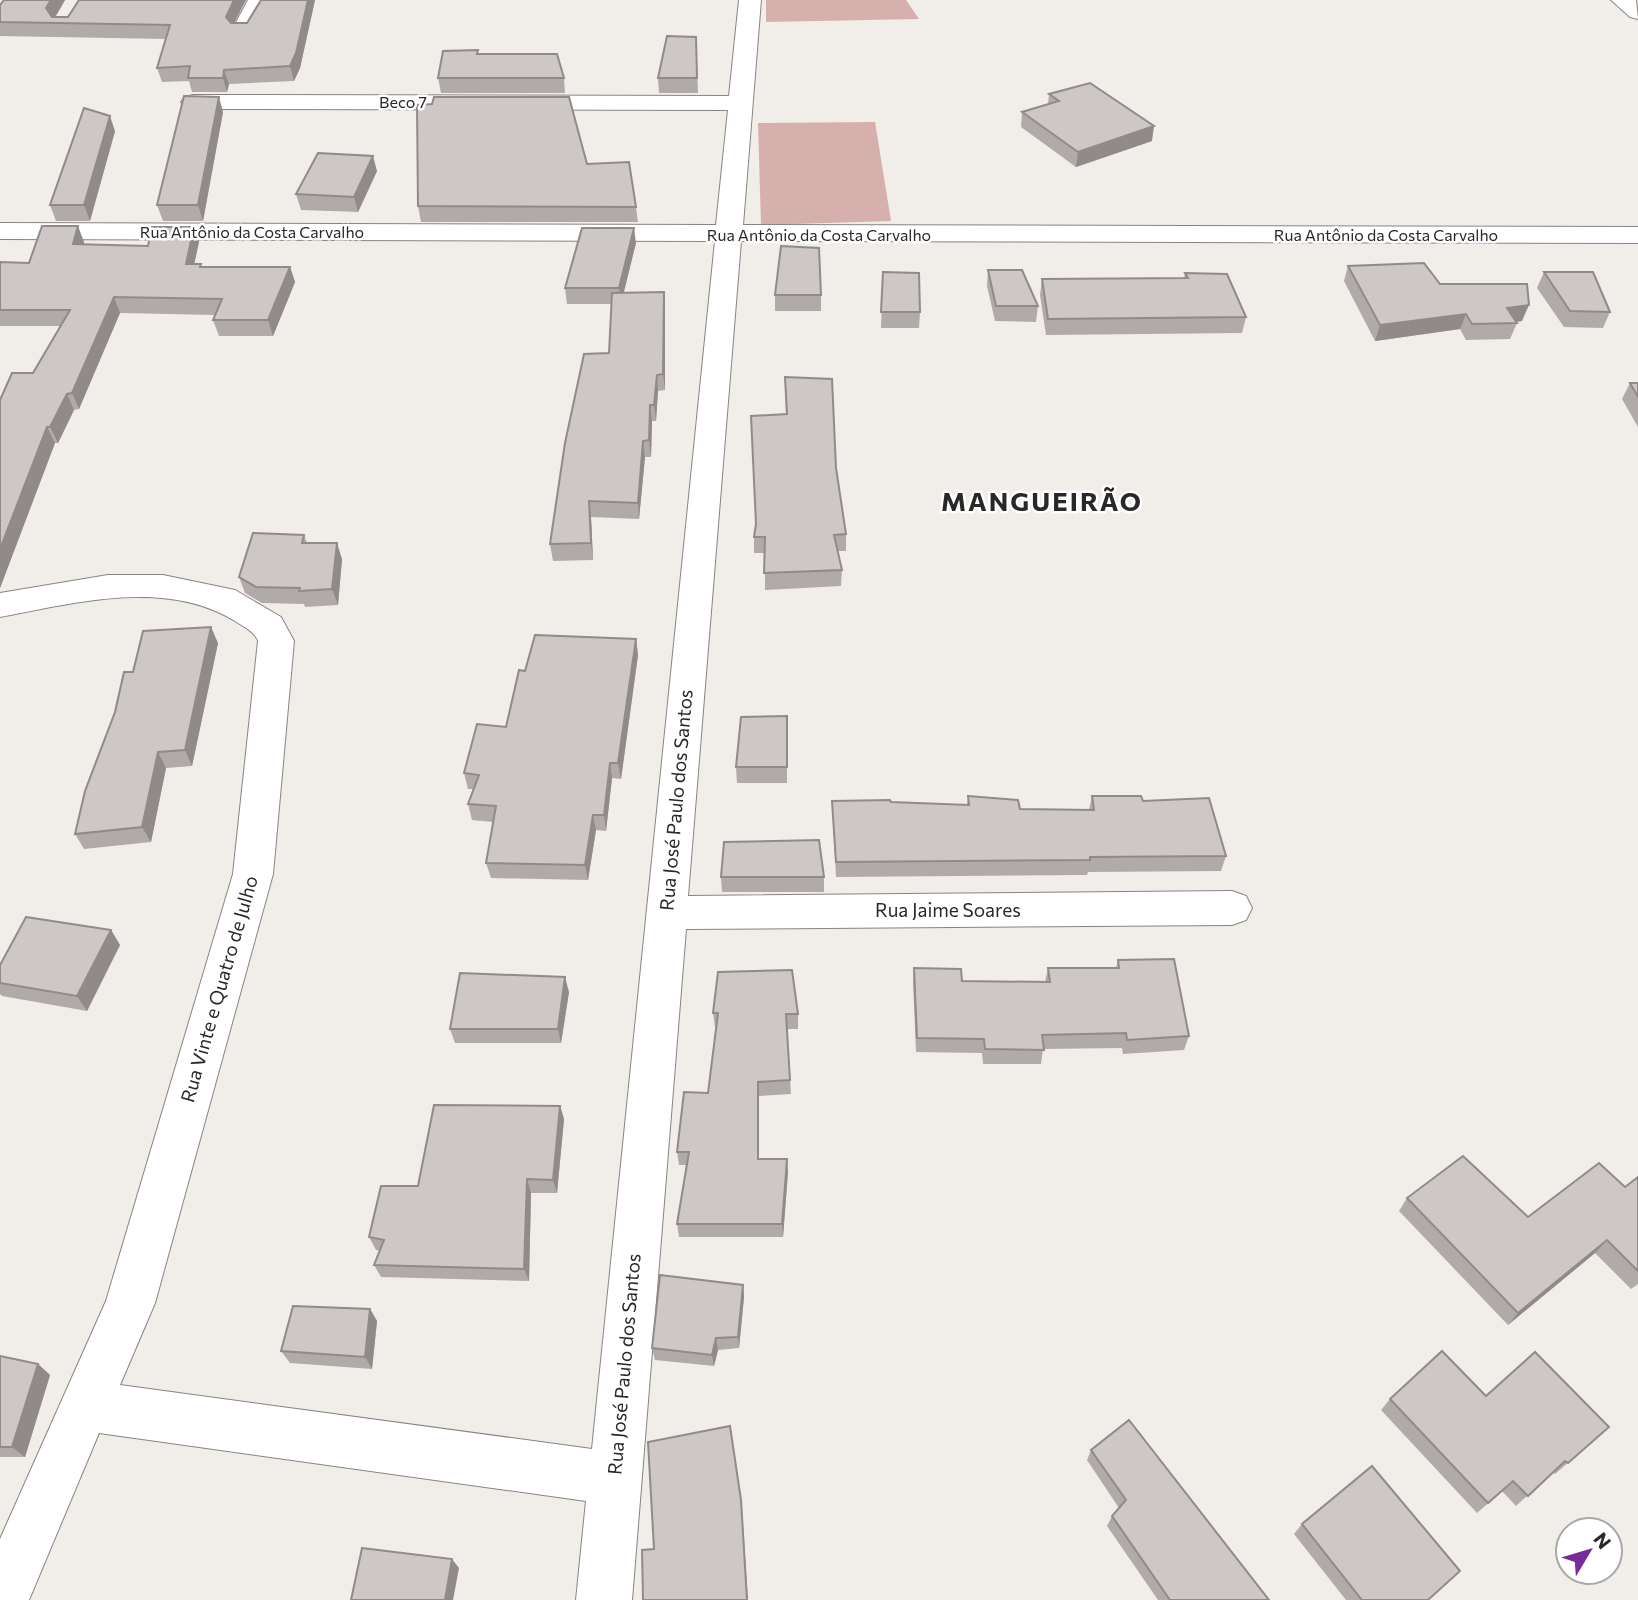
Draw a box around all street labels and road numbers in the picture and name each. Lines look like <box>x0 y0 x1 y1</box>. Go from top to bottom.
street label: Beco 7 <box>379 92 427 111</box>
street label: Rua Antônio da Costa Carvalho <box>140 222 364 241</box>
street label: Rua Antônio da Costa Carvalho <box>707 225 931 244</box>
street label: Rua Antônio da Costa Carvalho <box>1274 225 1498 244</box>
street label: Rua José Paulo dos Santos <box>654 688 697 912</box>
street label: Rua Vinte e Quatro de Julho <box>175 873 262 1105</box>
street label: Rua Jaime Soares <box>875 898 1021 921</box>
street label: Rua José Paulo dos Santos <box>602 1252 645 1476</box>

